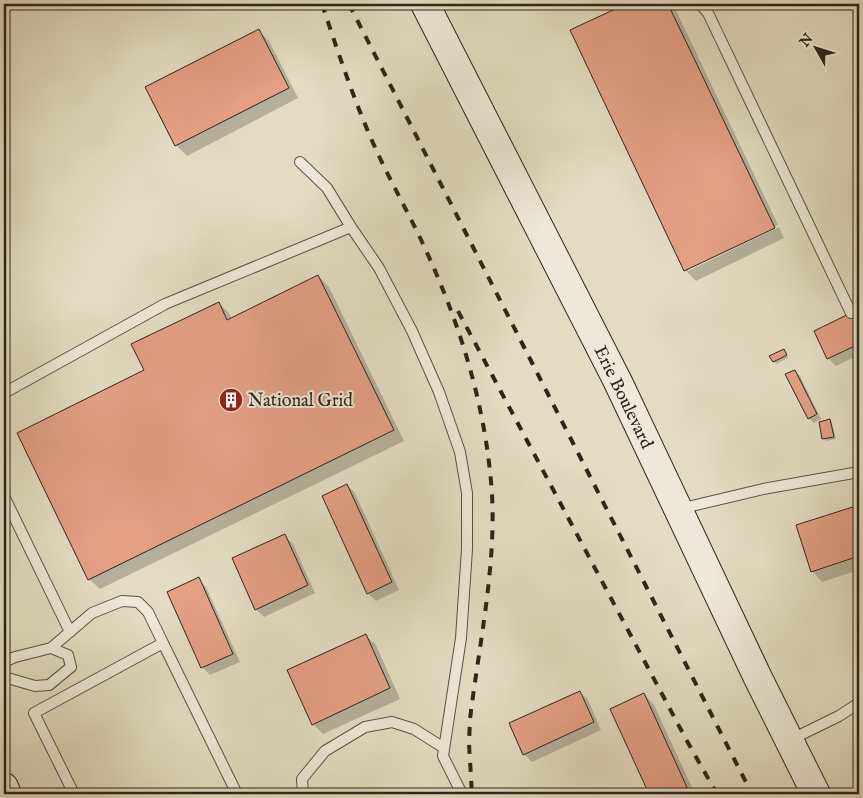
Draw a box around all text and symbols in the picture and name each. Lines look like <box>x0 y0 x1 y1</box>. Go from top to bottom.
north arrow <box>790 22 840 72</box>
text: N <box>795 30 817 52</box>
street label: Erie Boulevard <box>588 342 658 453</box>
building icon: National Grid <box>218 387 244 413</box>
place label: National Grid <box>248 390 353 413</box>

